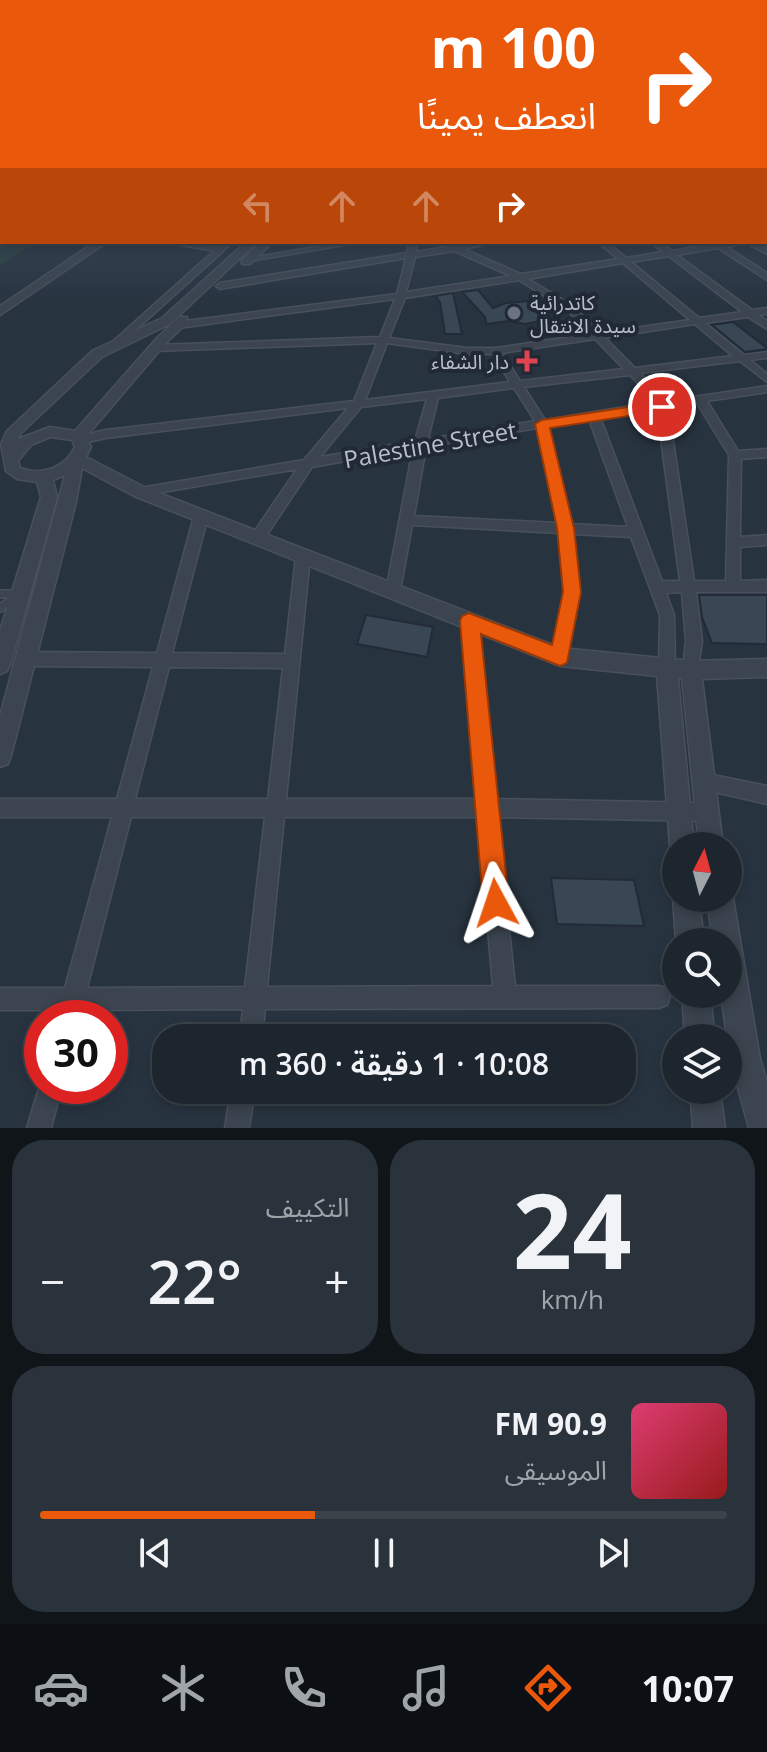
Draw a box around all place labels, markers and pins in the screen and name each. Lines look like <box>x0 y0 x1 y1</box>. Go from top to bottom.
place label: كاتدرائية سيدة الانتقال <box>530 289 636 339</box>
marker: كاتدرائية سيدة الانتقال <box>505 304 523 322</box>
place label: دار الشفاء <box>431 348 509 375</box>
marker: دار الشفاء <box>516 350 538 372</box>
pin <box>628 373 696 441</box>

